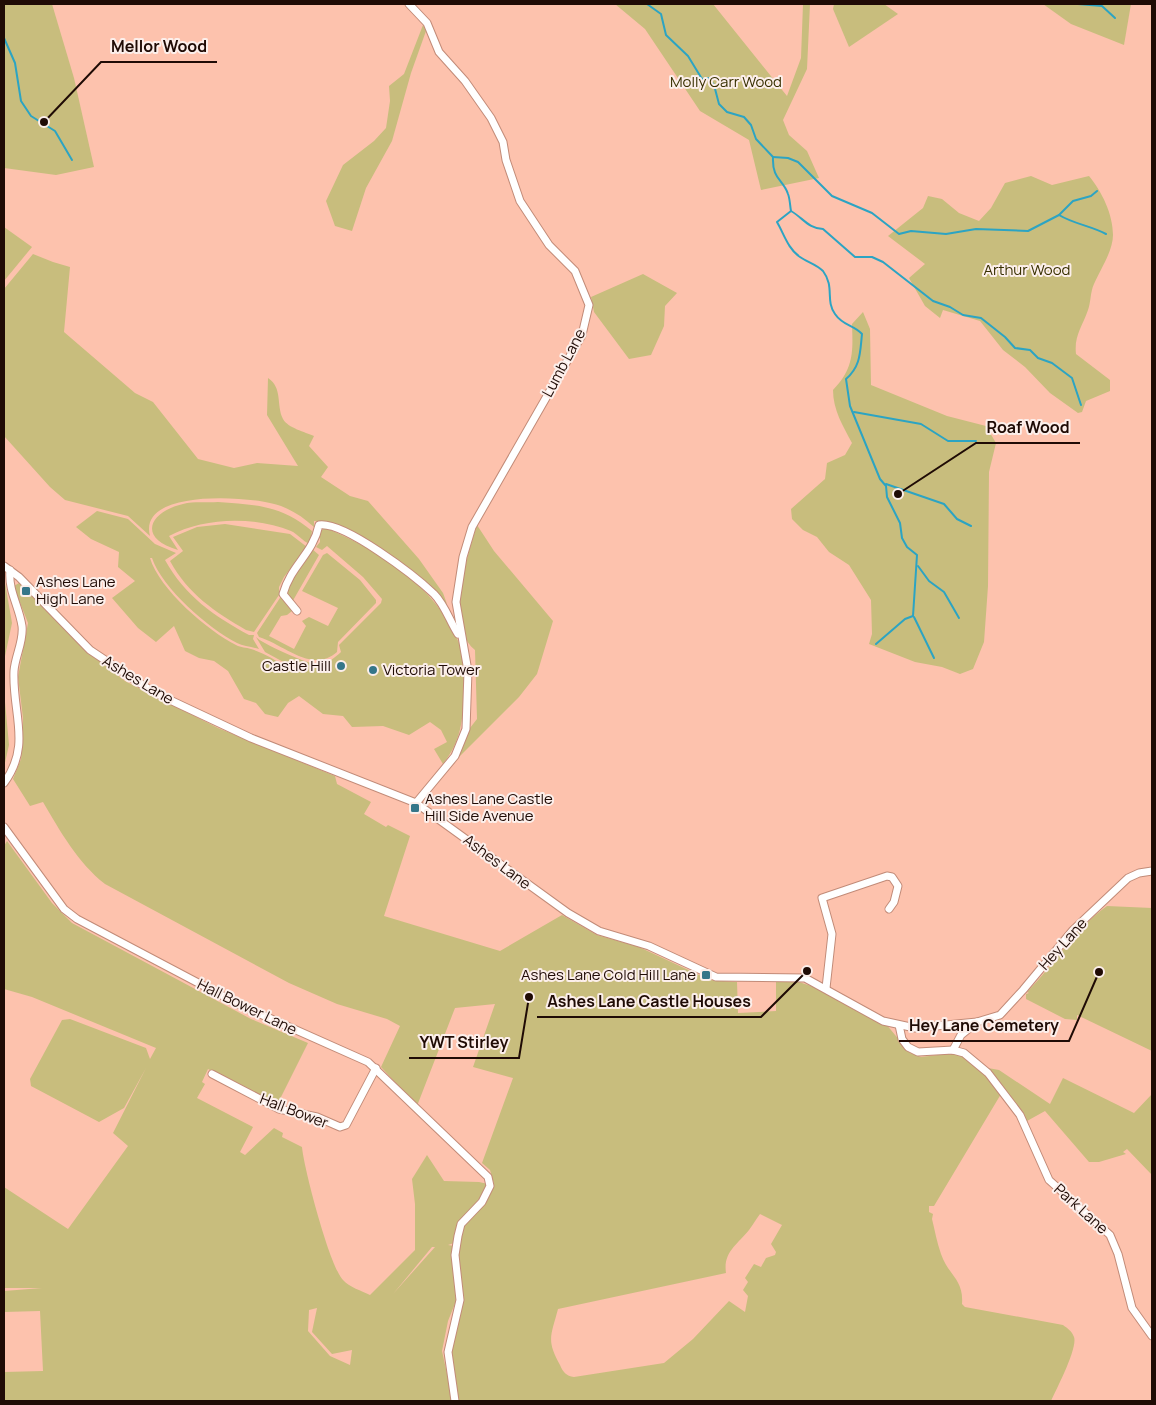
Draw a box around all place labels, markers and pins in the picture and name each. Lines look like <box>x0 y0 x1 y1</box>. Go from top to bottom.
callout: Mellor Wood <box>101 31 217 62</box>
callout: Roaf Wood <box>976 412 1080 443</box>
place label: Ashes Lane High Lane <box>36 571 116 609</box>
marker: Ashes Lane High Lane <box>20 585 32 597</box>
place label: Castle Hill <box>262 655 331 676</box>
place label: Victoria Tower <box>383 659 481 680</box>
marker: Castle Hill <box>335 660 347 672</box>
marker: Victoria Tower <box>367 664 379 676</box>
place label: Ashes Lane Castle Hill Side Avenue <box>425 788 553 826</box>
marker: Ashes Lane Castle Hill Side Avenue <box>409 802 421 814</box>
place label: Ashes Lane Cold Hill Lane <box>521 964 696 985</box>
marker: Ashes Lane Cold Hill Lane <box>700 969 712 981</box>
callout: Ashes Lane Castle Houses <box>537 986 761 1017</box>
callout: Hey Lane Cemetery <box>899 1010 1069 1041</box>
callout: YWT Stirley <box>409 1027 519 1058</box>

